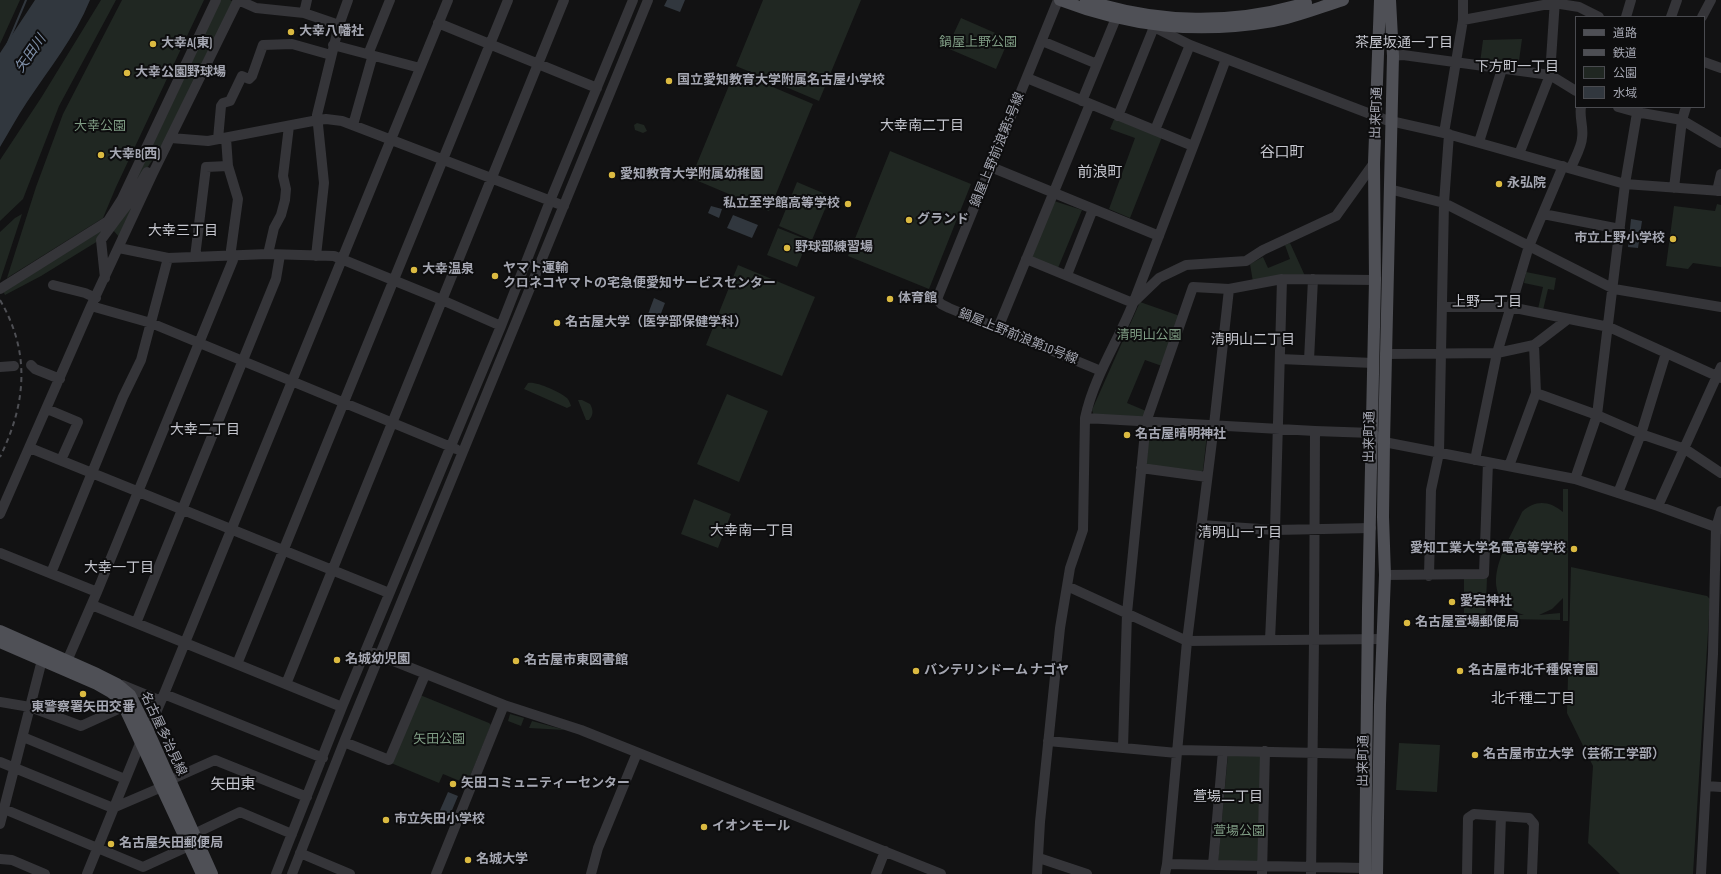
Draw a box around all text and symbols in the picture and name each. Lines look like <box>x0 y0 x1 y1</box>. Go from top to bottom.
legend <box>1575 16 1705 108</box>
place label: 大幸八幡社 <box>299 24 364 40</box>
text: 道路 <box>1613 26 1637 41</box>
marker: 大幸八幡社 <box>286 27 296 37</box>
water label: 矢田川 <box>12 32 50 76</box>
park label: 鍋屋上野公園 <box>939 35 1017 51</box>
district label: 茶屋坂通一丁目 <box>1355 35 1453 51</box>
place label: 大幸A(東) <box>161 36 212 52</box>
marker: 大幸A(東) <box>148 39 158 49</box>
text: 鉄道 <box>1613 46 1637 61</box>
district label: 下方町一丁目 <box>1475 59 1559 75</box>
place label: 大幸公園野球場 <box>135 65 226 81</box>
text: 公園 <box>1613 66 1637 81</box>
marker: 大幸公園野球場 <box>122 68 132 78</box>
place label: 国立愛知教育大学附属名古屋小学校 <box>677 73 885 89</box>
marker: 国立愛知教育大学附属名古屋小学校 <box>664 76 674 86</box>
text: 水域 <box>1613 86 1637 101</box>
street label: 出来町通 <box>1368 87 1386 139</box>
street label: 鍋屋上野前浪第5号線 <box>968 90 1028 210</box>
district label: 大幸南二丁目 <box>880 118 964 134</box>
park label: 大幸公園 <box>74 119 126 135</box>
district label: 谷口町 <box>1260 144 1304 162</box>
place label: 大幸B(西) <box>109 147 160 163</box>
marker: 大幸B(西) <box>96 150 106 160</box>
district label: 前浪町 <box>1078 164 1122 182</box>
place label: 愛知教育大学附属幼稚園 <box>620 167 763 183</box>
marker: 愛知教育大学附属幼稚園 <box>607 170 617 180</box>
place label: 永弘院 <box>1507 176 1546 192</box>
marker: 永弘院 <box>1494 179 1504 189</box>
place label: 私立至学館高等学校 <box>723 196 840 212</box>
marker: 私立至学館高等学校 <box>843 199 853 209</box>
place label: グランド <box>917 212 969 228</box>
marker: グランド <box>904 215 914 225</box>
district label: 大幸三丁目 <box>148 223 218 239</box>
place label: 市立上野小学校 <box>1574 231 1665 247</box>
marker: 市立上野小学校 <box>1668 234 1678 244</box>
place label: 野球部練習場 <box>795 240 873 256</box>
marker: 野球部練習場 <box>782 243 792 253</box>
place label: ヤマト運輸 クロネコヤマトの宅急便愛知サービスセンター <box>503 261 776 292</box>
place label: 大幸温泉 <box>422 262 474 278</box>
marker: 大幸温泉 <box>409 265 419 275</box>
marker: ヤマト運輸 クロネコヤマトの宅急便愛知サービスセンター <box>490 271 500 281</box>
place label: 体育館 <box>898 291 937 307</box>
marker: 体育館 <box>885 294 895 304</box>
district label: 上野一丁目 <box>1452 294 1522 310</box>
street label: 鍋屋上野前浪第10号線 <box>956 306 1080 368</box>
place label: 名古屋大学（医学部保健学科） <box>565 315 747 331</box>
marker: 名古屋大学（医学部保健学科） <box>552 318 562 328</box>
park label: 清明山公園 <box>1117 328 1181 344</box>
district label: 清明山二丁目 <box>1211 332 1295 348</box>
street label: 出来町通 <box>1362 411 1378 463</box>
district label: 大幸二丁目 <box>170 422 240 438</box>
place label: 名古屋晴明神社 <box>1135 427 1226 443</box>
marker: 名古屋晴明神社 <box>1122 430 1132 440</box>
district label: 大幸南一丁目 <box>710 523 794 539</box>
district label: 清明山一丁目 <box>1198 525 1282 541</box>
place label: 愛知工業大学名電高等学校 <box>1410 541 1566 557</box>
marker: 愛知工業大学名電高等学校 <box>1569 544 1579 554</box>
district label: 大幸一丁目 <box>84 560 154 576</box>
place label: 愛宕神社 <box>1460 594 1512 610</box>
marker: 愛宕神社 <box>1447 597 1457 607</box>
place label: 名古屋萱場郵便局 <box>1415 615 1519 631</box>
marker: 名古屋萱場郵便局 <box>1402 618 1412 628</box>
place label: 名城幼児園 <box>345 652 410 668</box>
place label: 名古屋市東図書館 <box>524 653 628 669</box>
marker: 名城幼児園 <box>332 655 342 665</box>
marker: 名古屋市東図書館 <box>511 656 521 666</box>
place label: バンテリンドーム ナゴヤ <box>924 663 1069 679</box>
place label: 名古屋市北千種保育園 <box>1468 663 1598 679</box>
marker: バンテリンドーム ナゴヤ <box>911 666 921 676</box>
marker: 名古屋市北千種保育園 <box>1455 666 1465 676</box>
marker: 東警察署矢田交番 <box>78 689 88 699</box>
street label: 名古屋多治見線 <box>137 689 189 779</box>
district label: 北千種二丁目 <box>1491 691 1575 707</box>
place label: 東警察署矢田交番 <box>31 700 135 716</box>
park label: 矢田公園 <box>413 732 465 748</box>
street label: 出来町通 <box>1356 735 1372 787</box>
place label: 名古屋市立大学（芸術工学部） <box>1483 747 1665 763</box>
marker: 名古屋市立大学（芸術工学部） <box>1470 750 1480 760</box>
district label: 矢田東 <box>211 776 255 794</box>
place label: 矢田コミュニティーセンター <box>461 776 630 792</box>
marker: 矢田コミュニティーセンター <box>448 779 458 789</box>
district label: 萱場二丁目 <box>1193 789 1263 805</box>
place label: 市立矢田小学校 <box>394 812 485 828</box>
marker: 市立矢田小学校 <box>381 815 391 825</box>
place label: イオンモール <box>712 819 790 835</box>
marker: イオンモール <box>699 822 709 832</box>
park label: 萱場公園 <box>1213 824 1265 840</box>
place label: 名古屋矢田郵便局 <box>119 836 223 852</box>
marker: 名古屋矢田郵便局 <box>106 839 116 849</box>
place label: 名城大学 <box>476 852 528 868</box>
marker: 名城大学 <box>463 855 473 865</box>

